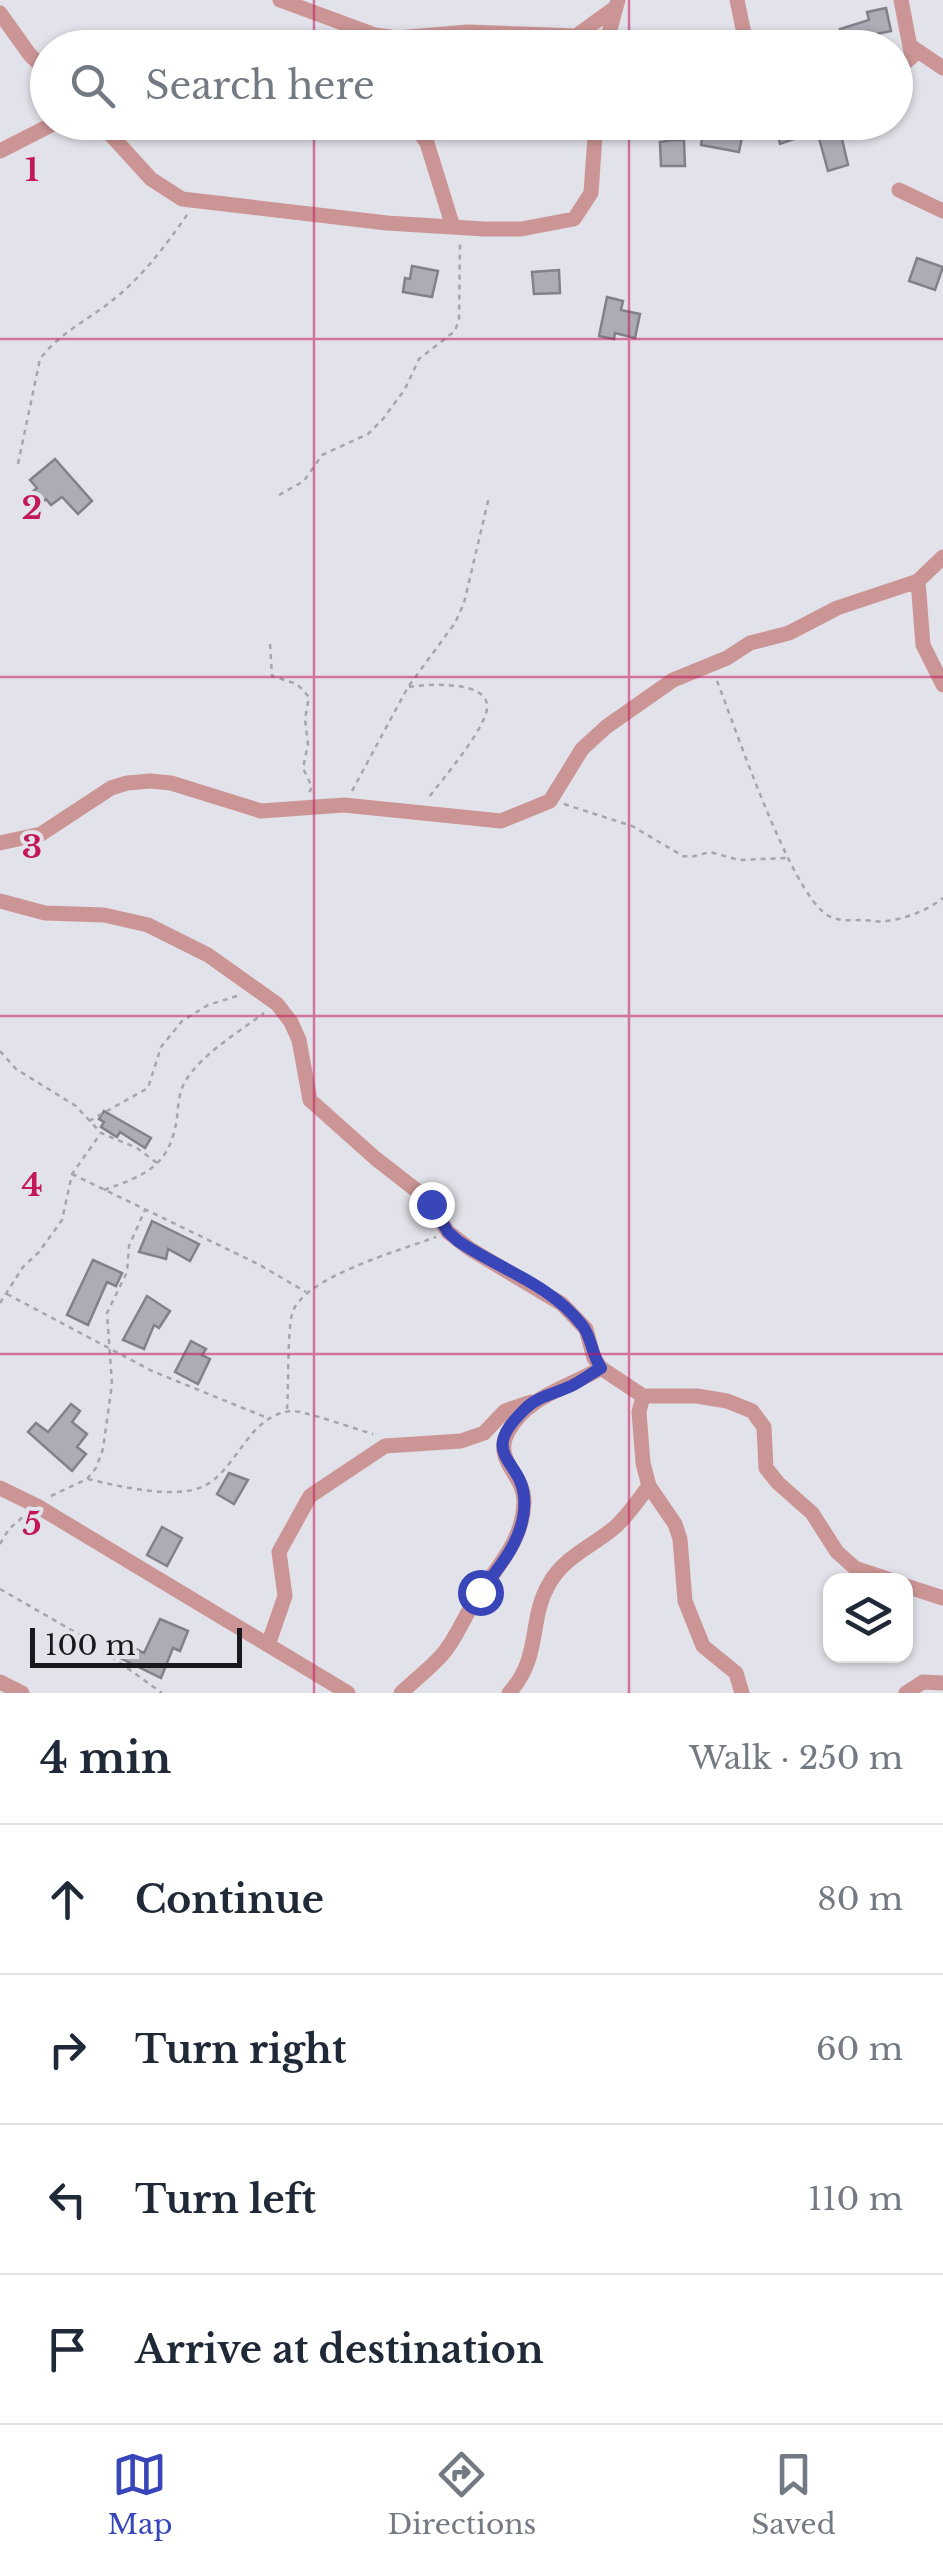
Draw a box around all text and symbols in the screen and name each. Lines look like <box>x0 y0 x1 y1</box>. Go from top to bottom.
search box <box>30 30 913 140</box>
icon: search <box>65 58 120 113</box>
text: Search here <box>145 62 375 109</box>
text: 1 <box>25 150 39 190</box>
text: 2 <box>22 488 42 528</box>
text: 3 <box>22 827 42 867</box>
text: 4 <box>21 1165 43 1205</box>
route end <box>409 1182 455 1228</box>
text: 5 <box>22 1504 42 1544</box>
route start <box>458 1570 504 1616</box>
map controls <box>823 1573 913 1663</box>
button: layers <box>823 1573 913 1663</box>
scale bar <box>30 1623 242 1668</box>
text: 100 m <box>45 1628 136 1663</box>
text: 4 min <box>40 1732 171 1784</box>
text: Walk · 250 m <box>689 1738 903 1778</box>
icon: ahead <box>40 1872 95 1927</box>
text: Continue <box>135 1876 324 1923</box>
text: 80 m <box>817 1879 903 1919</box>
icon: right <box>40 2022 95 2077</box>
text: Turn right <box>135 2026 346 2073</box>
text: 60 m <box>816 2029 903 2069</box>
icon: left <box>40 2172 95 2227</box>
text: Turn left <box>135 2176 316 2223</box>
text: 110 m <box>808 2179 903 2219</box>
icon: arrive <box>40 2322 95 2377</box>
text: Arrive at destination <box>135 2326 544 2373</box>
tab: Map <box>107 2447 172 2542</box>
tab: Directions <box>387 2447 536 2542</box>
tab: Saved <box>751 2447 836 2542</box>

